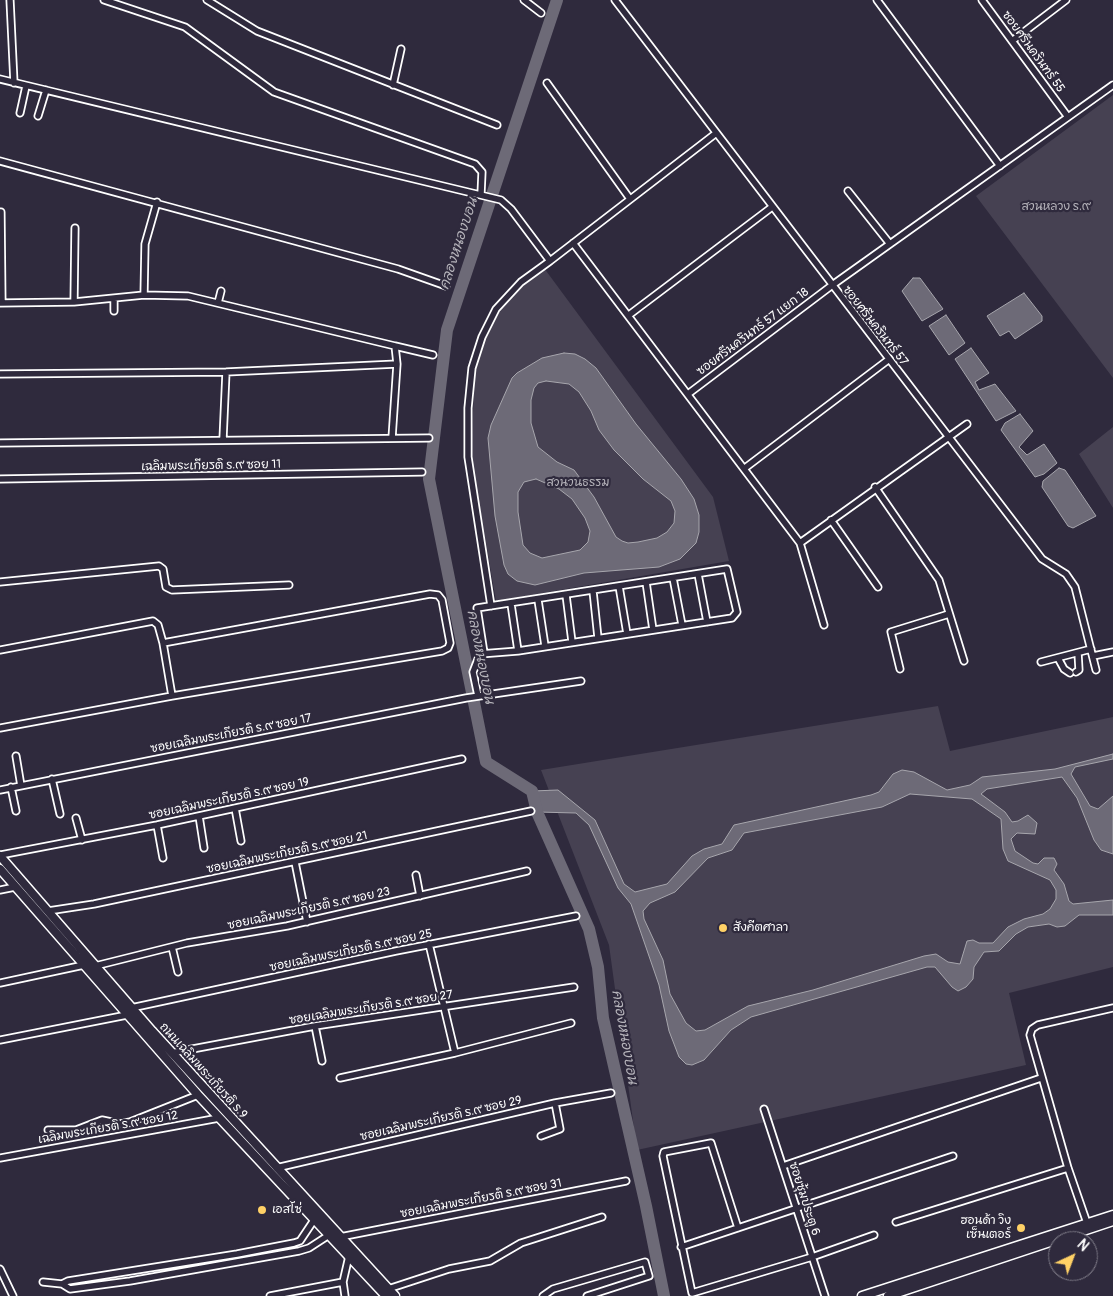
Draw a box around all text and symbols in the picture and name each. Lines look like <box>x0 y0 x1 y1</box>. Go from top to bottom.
street label: ซอยศรีนครินทร์ 55 <box>999 8 1067 96</box>
water label: คลองหนองบอน <box>436 196 482 292</box>
park label: สวนหลวง ร.๙ <box>1022 200 1090 214</box>
street label: ซอยศรีนครินทร์ 57 <box>839 283 911 369</box>
street label: ซอยศรีนครินทร์ 57 แยก 18 <box>694 285 812 379</box>
street label: เฉลิมพระเกียรติ ร.๙ ซอย 11 <box>141 458 281 474</box>
park label: สวนวนธรรม <box>547 476 609 490</box>
water label: คลองหนองบอน <box>463 609 497 705</box>
street label: ซอยเฉลิมพระเกียรติ ร.๙ ซอย 17 <box>149 711 313 757</box>
street label: ซอยเฉลิมพระเกียรติ ร.๙ ซอย 19 <box>148 775 310 823</box>
street label: ซอยเฉลิมพระเกียรติ ร.๙ ซอย 21 <box>205 829 369 877</box>
street label: ซอยเฉลิมพระเกียรติ ร.๙ ซอย 23 <box>227 885 391 933</box>
place label: สังคีตศาลา <box>733 921 788 935</box>
marker: สังคีตศาลา <box>717 922 729 934</box>
street label: ซอยเฉลิมพระเกียรติ ร.๙ ซอย 25 <box>268 927 434 975</box>
street label: ซอยเฉลิมพระเกียรติ ร.๙ ซอย 27 <box>288 988 454 1028</box>
water label: คลองหนองบอน <box>607 989 641 1085</box>
street label: ถนนเฉลิมพระเกียรติ ร.9 <box>156 1020 250 1122</box>
street label: ซอยเฉลิมพระเกียรติ ร.๙ ซอย 29 <box>359 1093 523 1145</box>
street label: เฉลิมพระเกียรติ ร.๙ ซอย 12 <box>37 1109 179 1147</box>
street label: ซอยซุ้มประตู 6 <box>785 1160 823 1238</box>
street label: ซอยเฉลิมพระเกียรติ ร.๙ ซอย 31 <box>399 1176 563 1222</box>
place label: เอสโซ่ <box>272 1203 302 1217</box>
marker: เอสโซ่ <box>256 1204 268 1216</box>
place label: ฮอนด้า วิง เซ็นเตอร์ <box>961 1214 1011 1242</box>
marker: ฮอนด้า วิง เซ็นเตอร์ <box>1015 1222 1027 1234</box>
north arrow <box>1048 1231 1098 1281</box>
text: N <box>1074 1236 1092 1255</box>

